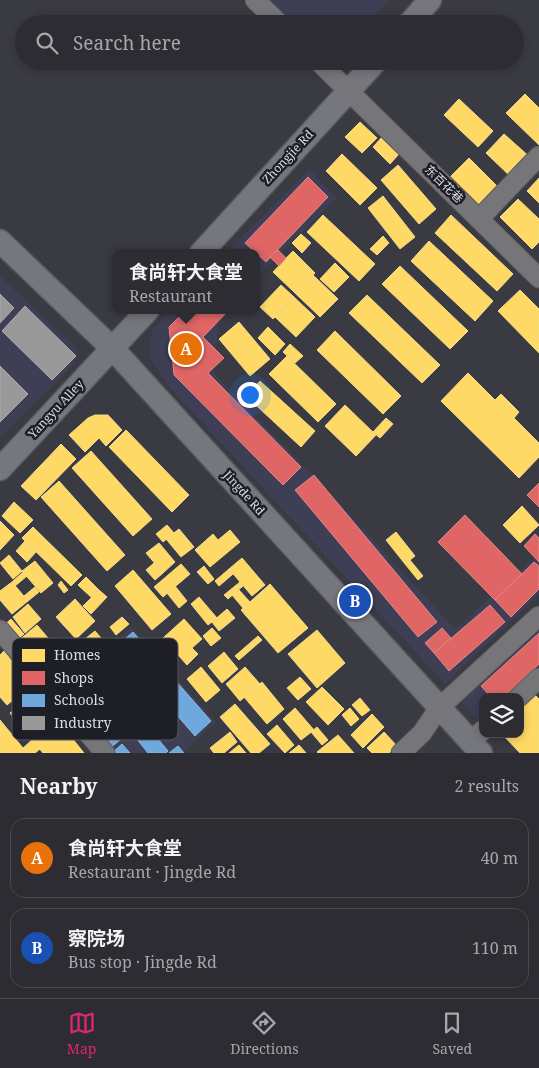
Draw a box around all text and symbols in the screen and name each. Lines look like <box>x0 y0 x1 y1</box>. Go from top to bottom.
search box <box>15 15 524 70</box>
icon: search <box>33 29 61 57</box>
text: Search here <box>73 30 181 56</box>
street label: Zhongjie Rd <box>258 126 317 187</box>
street label: 东百花巷 <box>421 161 468 206</box>
popup <box>112 249 260 314</box>
text: 食尚轩大食堂 <box>129 259 243 285</box>
text: Restaurant <box>129 285 212 307</box>
pin: A <box>170 330 202 368</box>
street label: Yangyu Alley <box>23 376 87 442</box>
your location <box>237 382 263 408</box>
street label: Jingde Rd <box>219 466 269 519</box>
pin: B <box>339 582 371 620</box>
legend <box>12 638 178 740</box>
text: Homes <box>54 645 100 664</box>
text: Shops <box>54 668 94 687</box>
text: Schools <box>54 690 104 709</box>
map controls <box>479 693 524 738</box>
button: layers <box>479 693 524 738</box>
text: Industry <box>54 713 111 732</box>
text: Nearby <box>20 772 98 800</box>
text: 2 results <box>455 775 519 797</box>
text: 食尚轩大食堂 <box>68 835 182 861</box>
text: A <box>31 847 43 869</box>
text: 40 m <box>481 847 518 869</box>
text: Restaurant · Jingde Rd <box>68 861 236 883</box>
text: 察院场 <box>68 925 125 951</box>
text: B <box>32 937 42 959</box>
text: 110 m <box>472 937 518 959</box>
text: Bus stop · Jingde Rd <box>68 951 217 973</box>
tab: Map <box>67 1009 96 1058</box>
tab: Directions <box>230 1009 299 1058</box>
tab: Saved <box>432 1009 472 1058</box>

